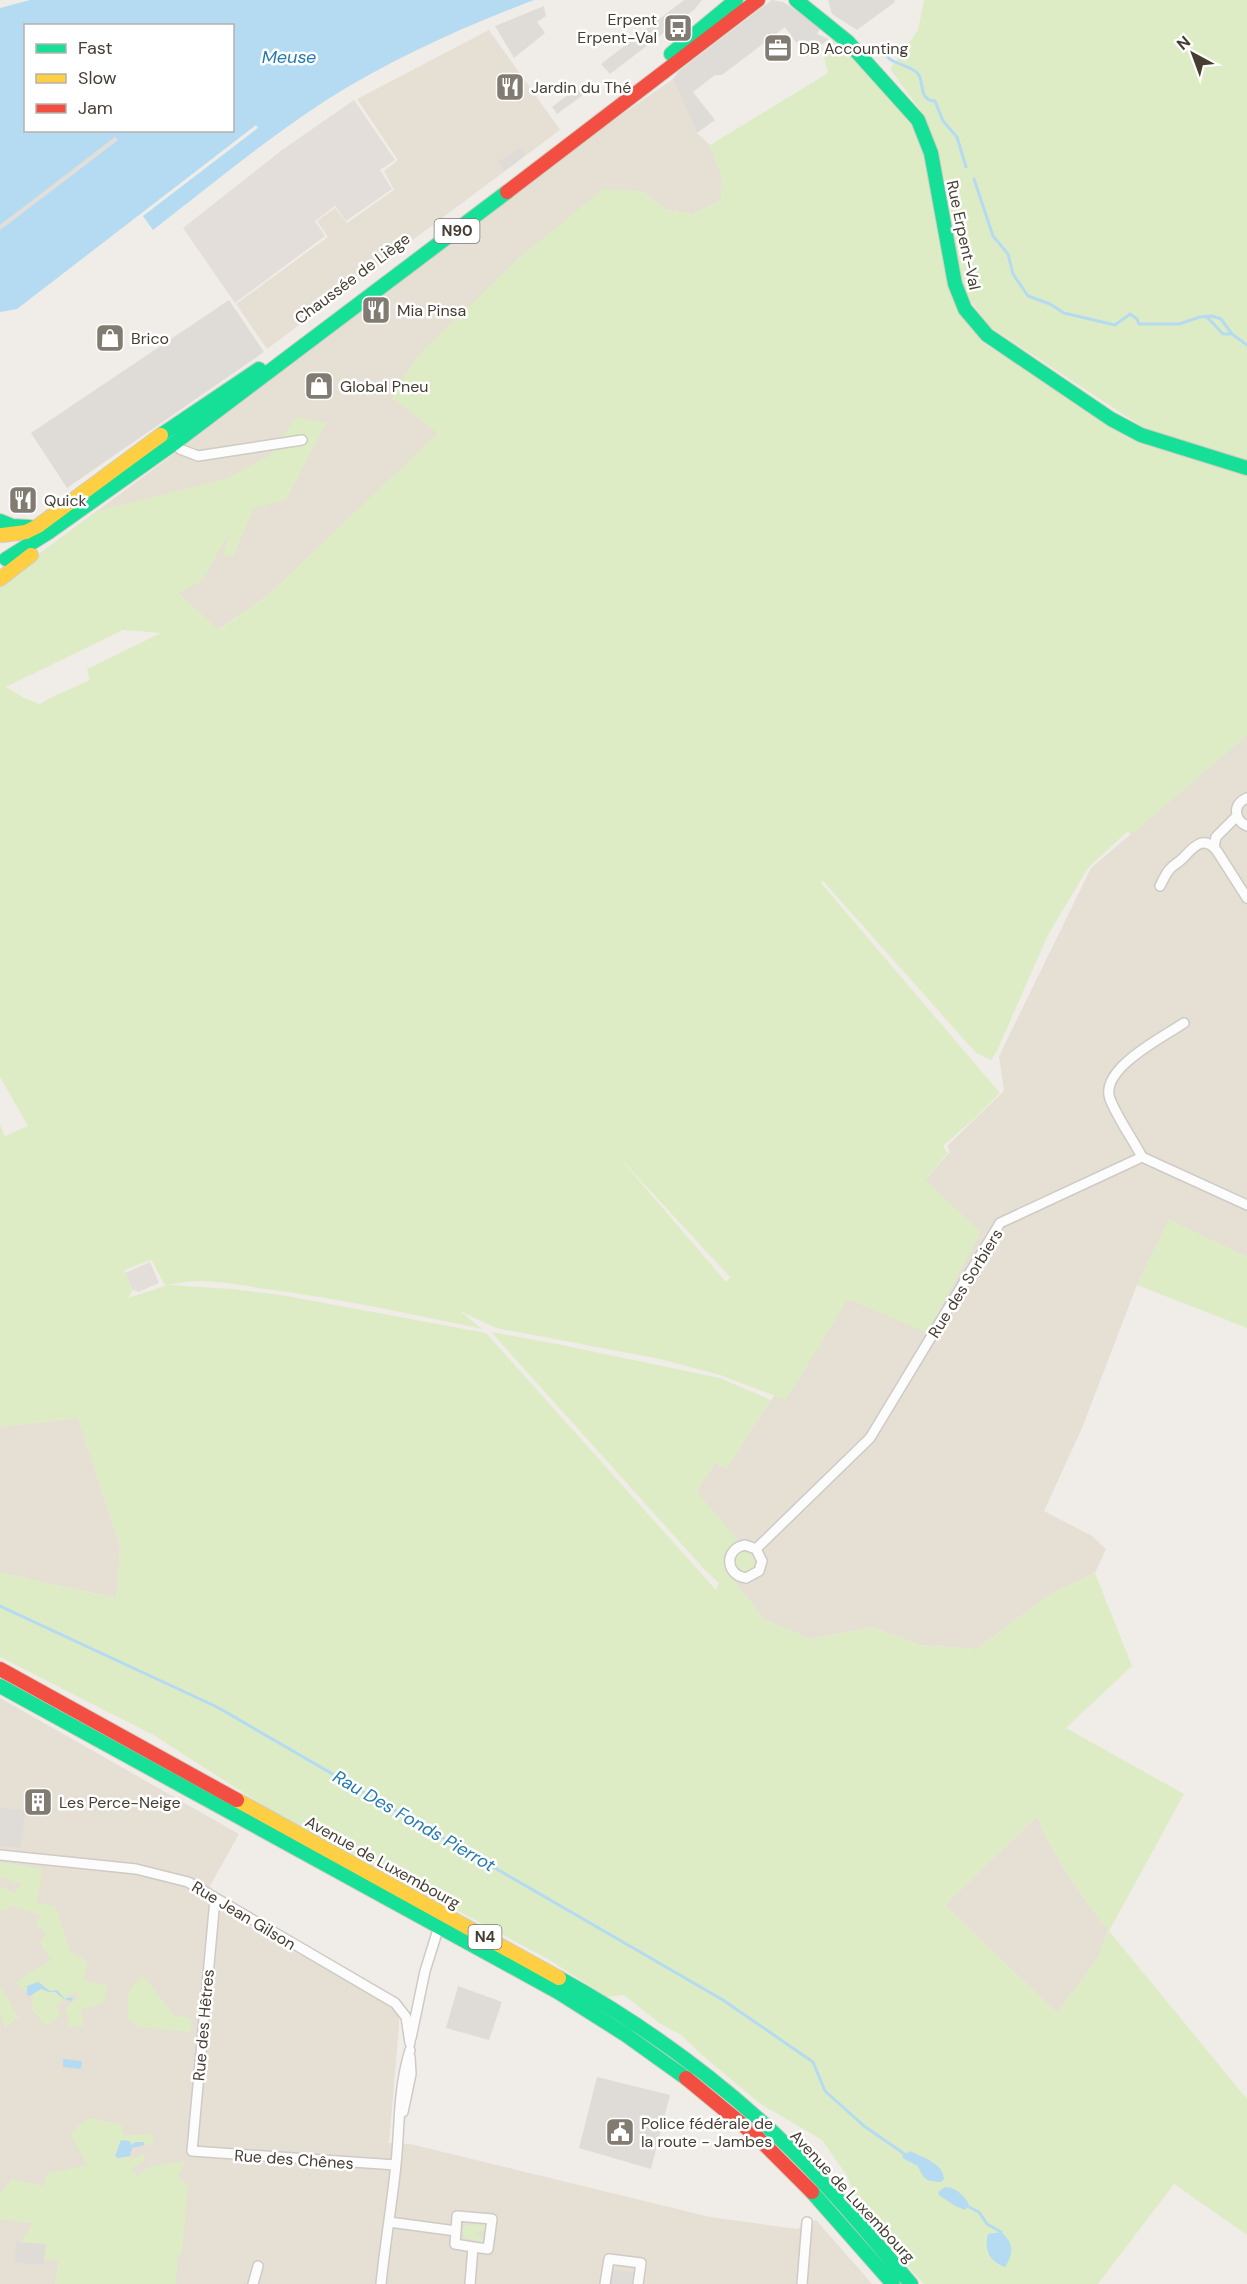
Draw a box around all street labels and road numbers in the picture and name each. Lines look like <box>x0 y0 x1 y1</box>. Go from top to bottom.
street label: Rue Erpent-Val <box>942 178 985 292</box>
road number: N90 <box>434 219 480 243</box>
street label: Chaussée de Liège <box>290 228 414 329</box>
street label: Rue des Sorbiers <box>923 1225 1007 1342</box>
street label: Avenue de Luxembourg <box>302 1811 464 1914</box>
street label: Rue Jean Gilson <box>188 1876 300 1955</box>
road number: N4 <box>468 1925 502 1949</box>
street label: Rue des Hêtres <box>188 1968 219 2082</box>
street label: Avenue de Luxembourg <box>786 2126 920 2267</box>
street label: Rue des Chênes <box>234 2145 354 2174</box>

